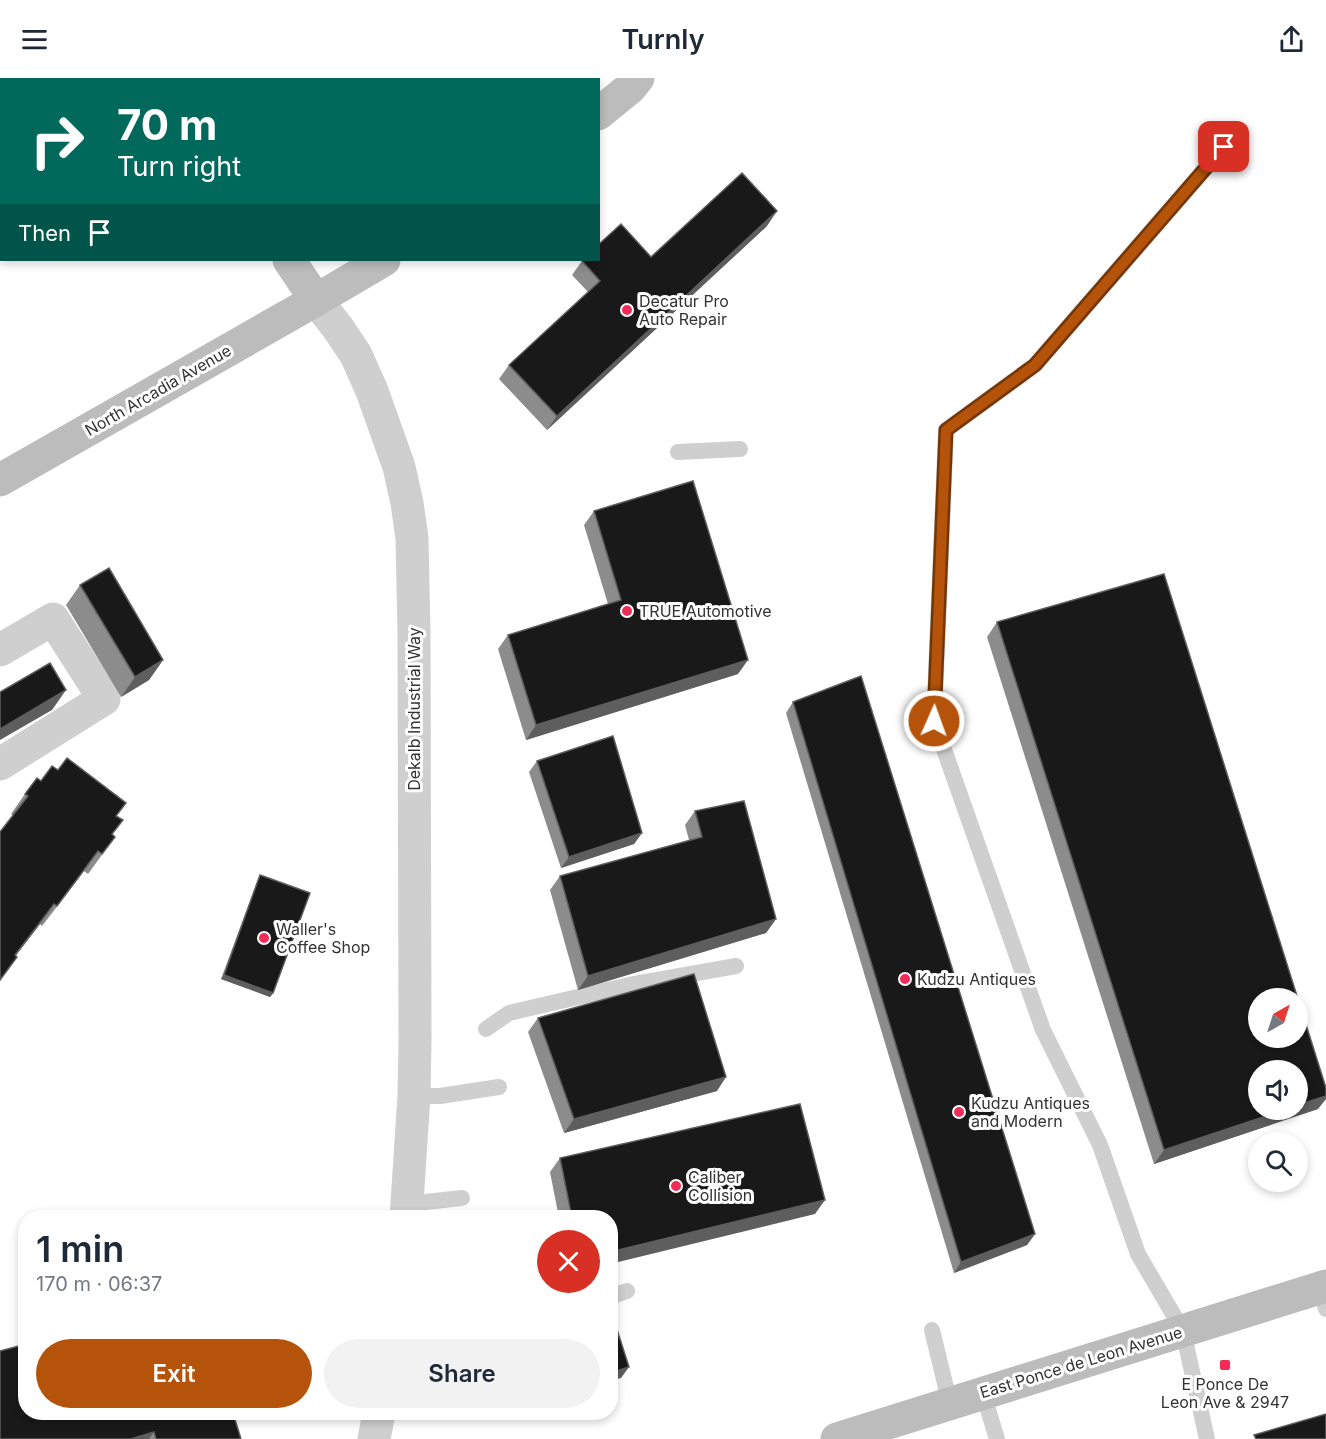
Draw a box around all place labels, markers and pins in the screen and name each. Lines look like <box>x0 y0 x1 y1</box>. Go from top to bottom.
pin <box>1198 121 1249 172</box>
place label: Decatur Pro Auto Repair <box>639 291 729 329</box>
marker: Decatur Pro Auto Repair <box>620 303 634 317</box>
place label: TRUE Automotive <box>639 601 772 621</box>
marker: TRUE Automotive <box>620 604 634 618</box>
place label: Waller's Coffee Shop <box>276 919 370 957</box>
marker: Waller's Coffee Shop <box>257 931 271 945</box>
place label: Kudzu Antiques <box>917 969 1036 989</box>
marker: Kudzu Antiques <box>898 972 912 986</box>
place label: Kudzu Antiques and Modern <box>971 1093 1090 1131</box>
marker: Kudzu Antiques and Modern <box>952 1105 966 1119</box>
place label: Caliber Collision <box>688 1167 752 1205</box>
marker: Caliber Collision <box>669 1179 683 1193</box>
marker: E Ponce De Leon Ave & 2947 <box>1218 1358 1232 1372</box>
place label: E Ponce De Leon Ave & 2947 <box>1161 1374 1289 1412</box>

